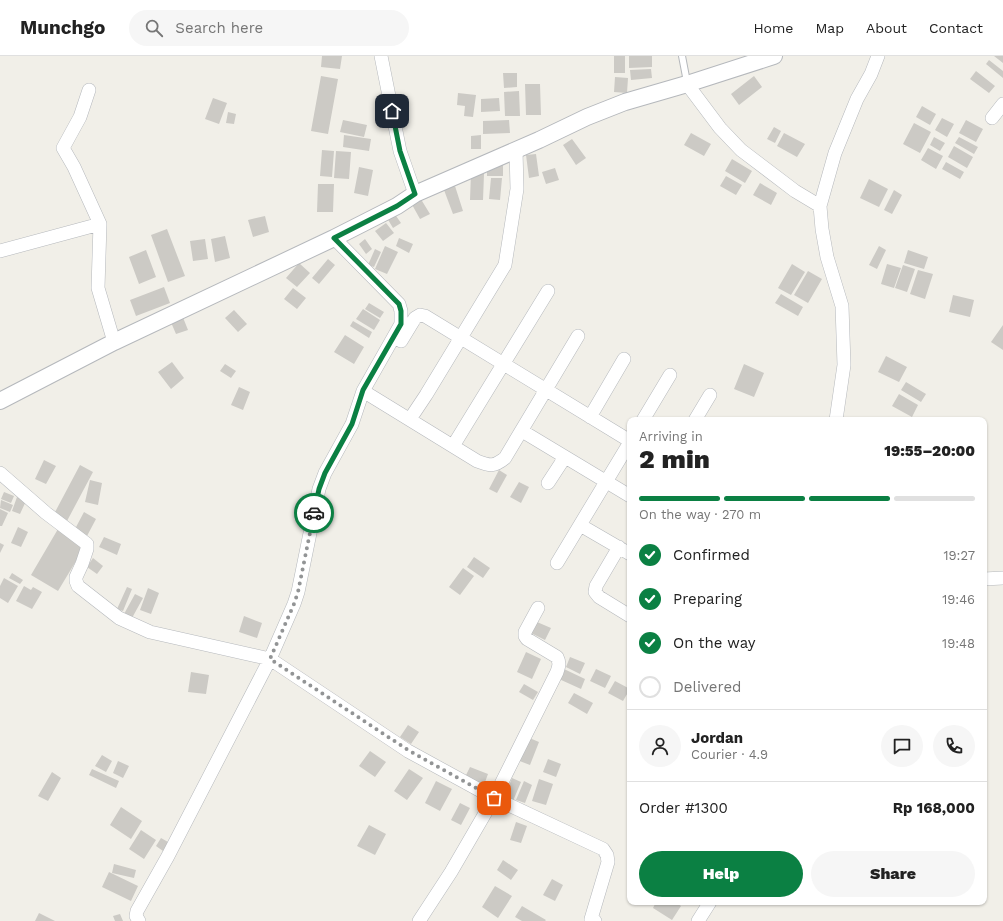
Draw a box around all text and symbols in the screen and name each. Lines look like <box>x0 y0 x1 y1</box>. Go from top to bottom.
search box <box>129 10 409 46</box>
text: Munchgo <box>20 16 105 39</box>
icon: search <box>143 17 165 39</box>
text: Search here <box>175 19 263 37</box>
text: Home <box>753 20 793 36</box>
text: Map <box>815 20 844 36</box>
text: About <box>866 20 907 36</box>
text: Contact <box>929 20 983 36</box>
pin <box>375 94 409 128</box>
icon: home <box>381 100 403 122</box>
text: Arriving in <box>639 429 703 444</box>
text: 19:55–20:00 <box>884 442 975 460</box>
text: 2 min <box>639 444 710 474</box>
courier <box>294 493 334 533</box>
icon: car <box>303 502 325 524</box>
text: On the way · 270 m <box>639 507 761 522</box>
icon: check <box>639 544 661 566</box>
text: Confirmed <box>673 546 750 564</box>
text: 19:27 <box>943 548 975 563</box>
icon: check <box>639 588 661 610</box>
text: Preparing <box>673 590 742 608</box>
text: 19:46 <box>942 592 975 607</box>
icon: check <box>639 632 661 654</box>
text: On the way <box>673 634 755 652</box>
text: 19:48 <box>942 636 975 651</box>
text: Delivered <box>673 678 741 696</box>
button: person <box>639 725 681 767</box>
button: chat <box>881 725 923 767</box>
button: phone <box>933 725 975 767</box>
text: Jordan <box>691 729 743 747</box>
text: Courier · 4.9 <box>691 747 768 762</box>
pin <box>477 781 511 815</box>
icon: bag <box>483 787 505 809</box>
text: Order #1300 <box>639 799 728 817</box>
text: Rp 168,000 <box>893 799 975 817</box>
button: Help <box>639 851 803 897</box>
button: Share <box>811 851 975 897</box>

